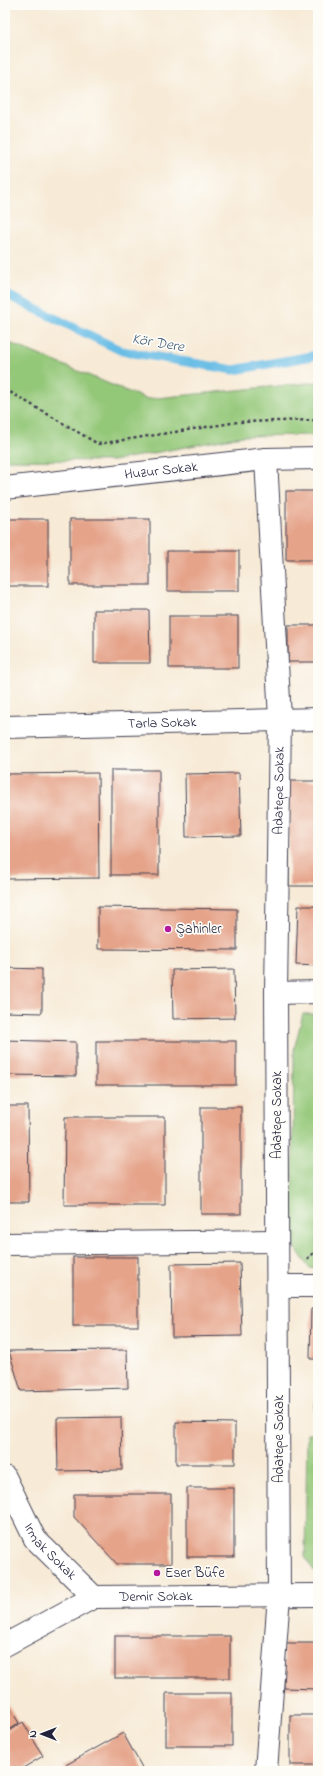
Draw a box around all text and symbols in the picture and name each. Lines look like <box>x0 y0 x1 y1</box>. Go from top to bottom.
water label: Kör Dere <box>130 328 187 359</box>
street label: Huzur Sokak <box>123 456 200 485</box>
street label: Tarla Sokak <box>127 712 198 734</box>
street label: Adatepe Sokak <box>268 745 290 835</box>
place label: Şahinler <box>176 919 222 940</box>
marker: Şahinler <box>163 924 173 934</box>
street label: Adatepe Sokak <box>267 1070 288 1159</box>
street label: Adatepe Sokak <box>269 1394 290 1483</box>
street label: Irmak Sokak <box>18 1519 82 1586</box>
place label: Eser Büfe <box>165 1563 226 1584</box>
marker: Eser Büfe <box>152 1568 162 1578</box>
street label: Demir Sokak <box>118 1586 194 1607</box>
north arrow <box>22 1714 62 1754</box>
text: N <box>25 1730 41 1738</box>

